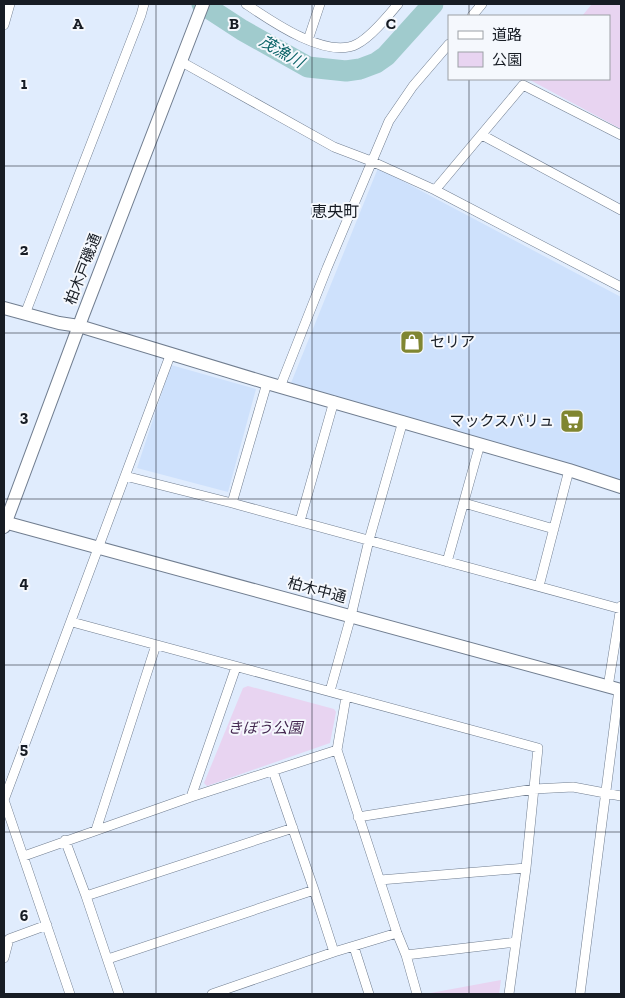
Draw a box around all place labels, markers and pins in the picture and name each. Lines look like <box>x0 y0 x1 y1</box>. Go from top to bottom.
shop icon: セリア <box>399 329 425 355</box>
place label: セリア <box>430 333 475 351</box>
supermarket icon: マックスバリュ <box>559 408 585 434</box>
place label: マックスバリュ <box>449 412 554 430</box>

